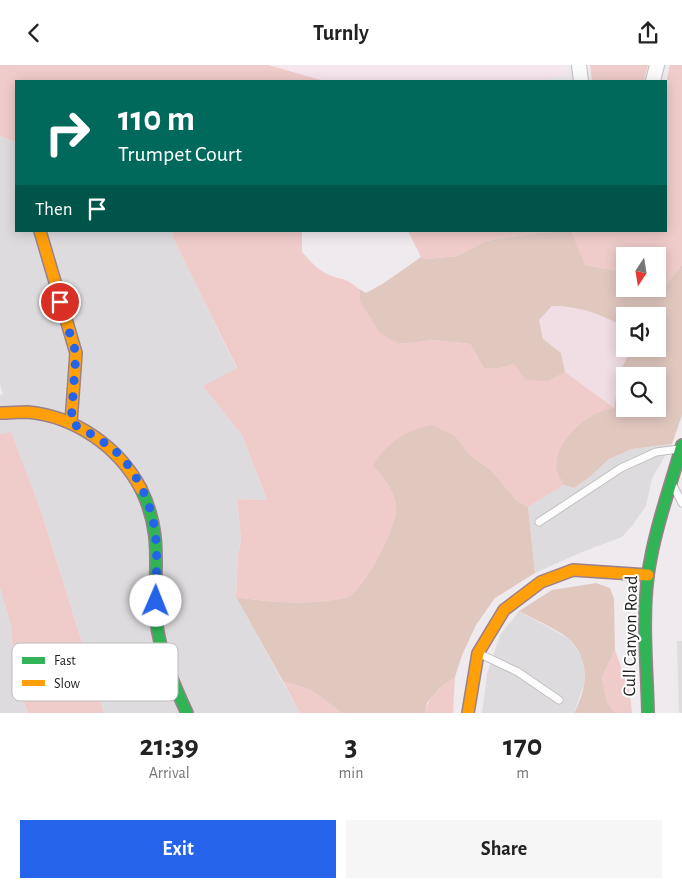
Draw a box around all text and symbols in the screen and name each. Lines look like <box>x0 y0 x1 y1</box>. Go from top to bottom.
icon: back <box>20 19 48 47</box>
icon: share <box>634 19 662 47</box>
text: Turnly <box>313 22 369 44</box>
icon: right <box>35 100 100 165</box>
text: 110 m <box>118 102 195 137</box>
text: Trumpet Court <box>118 143 242 165</box>
icon: arrive <box>83 195 111 223</box>
text: Then <box>35 200 73 219</box>
north arrow <box>616 247 666 297</box>
map controls <box>616 247 666 417</box>
pin <box>39 281 81 323</box>
icon: arrive <box>46 288 74 316</box>
button: sound <box>616 307 666 357</box>
button: search <box>616 367 666 417</box>
position arrow <box>129 574 181 626</box>
street label: Cull Canyon Road <box>621 575 641 697</box>
legend <box>12 643 178 701</box>
text: Fast <box>54 654 76 668</box>
text: Slow <box>54 677 81 691</box>
text: 21:39 <box>140 731 199 761</box>
text: 3 <box>344 731 357 761</box>
text: 170 <box>503 731 542 761</box>
text: Arrival <box>149 765 190 781</box>
text: min <box>338 765 363 781</box>
text: m <box>516 765 529 781</box>
button: Exit <box>20 820 336 878</box>
button: Share <box>346 820 662 878</box>

